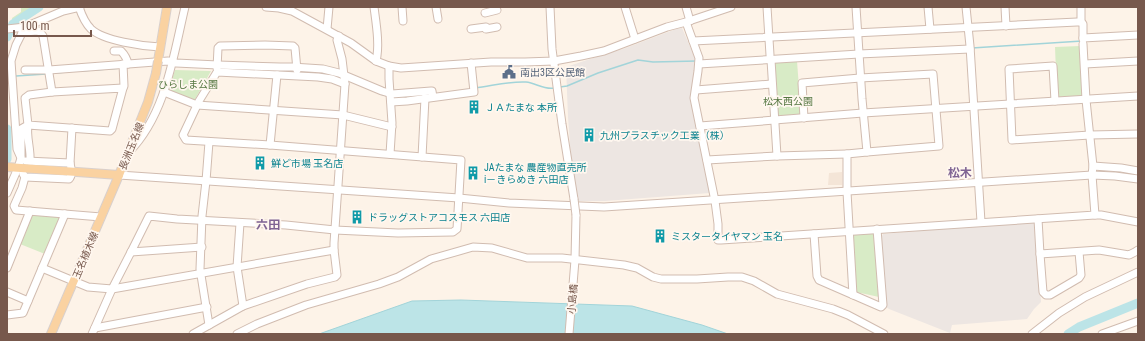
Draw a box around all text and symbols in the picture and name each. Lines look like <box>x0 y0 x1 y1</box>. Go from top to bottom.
scale bar <box>14 12 91 38</box>
text: 100 m <box>20 19 50 33</box>
public building icon: 南出3区公民館 <box>501 64 517 80</box>
place label: 南出3区公民館 <box>520 67 585 78</box>
park label: ひらしま公園 <box>158 79 218 90</box>
park label: 松木西公園 <box>763 96 813 107</box>
building icon: ＪＡたまな 本所 <box>466 99 482 115</box>
place label: ＪＡたまな 本所 <box>485 102 557 113</box>
street label: 長洲玉名線 <box>117 121 146 171</box>
building icon: 九州プラスチック工業（株） <box>581 127 597 143</box>
place label: 九州プラスチック工業（株） <box>600 130 730 141</box>
building icon: 鮮ど市場 玉名店 <box>252 155 268 171</box>
place label: 鮮ど市場 玉名店 <box>271 158 343 169</box>
place label: JAたまな 農産物直売所 i－きらめき 六田店 <box>484 162 587 185</box>
building icon: JAたまな 農産物直売所 i－きらめき 六田店 <box>465 165 481 181</box>
district label: 松木 <box>948 166 972 180</box>
building icon: ドラッグストアコスモス 六田店 <box>349 209 365 225</box>
place label: ドラッグストアコスモス 六田店 <box>368 212 510 223</box>
district label: 六田 <box>256 218 280 232</box>
building icon: ミスタータイヤマン 玉名 <box>652 228 668 244</box>
street label: 玉名植木線 <box>71 230 100 280</box>
place label: ミスタータイヤマン 玉名 <box>671 231 783 242</box>
street label: 小島橋 <box>566 284 579 314</box>

